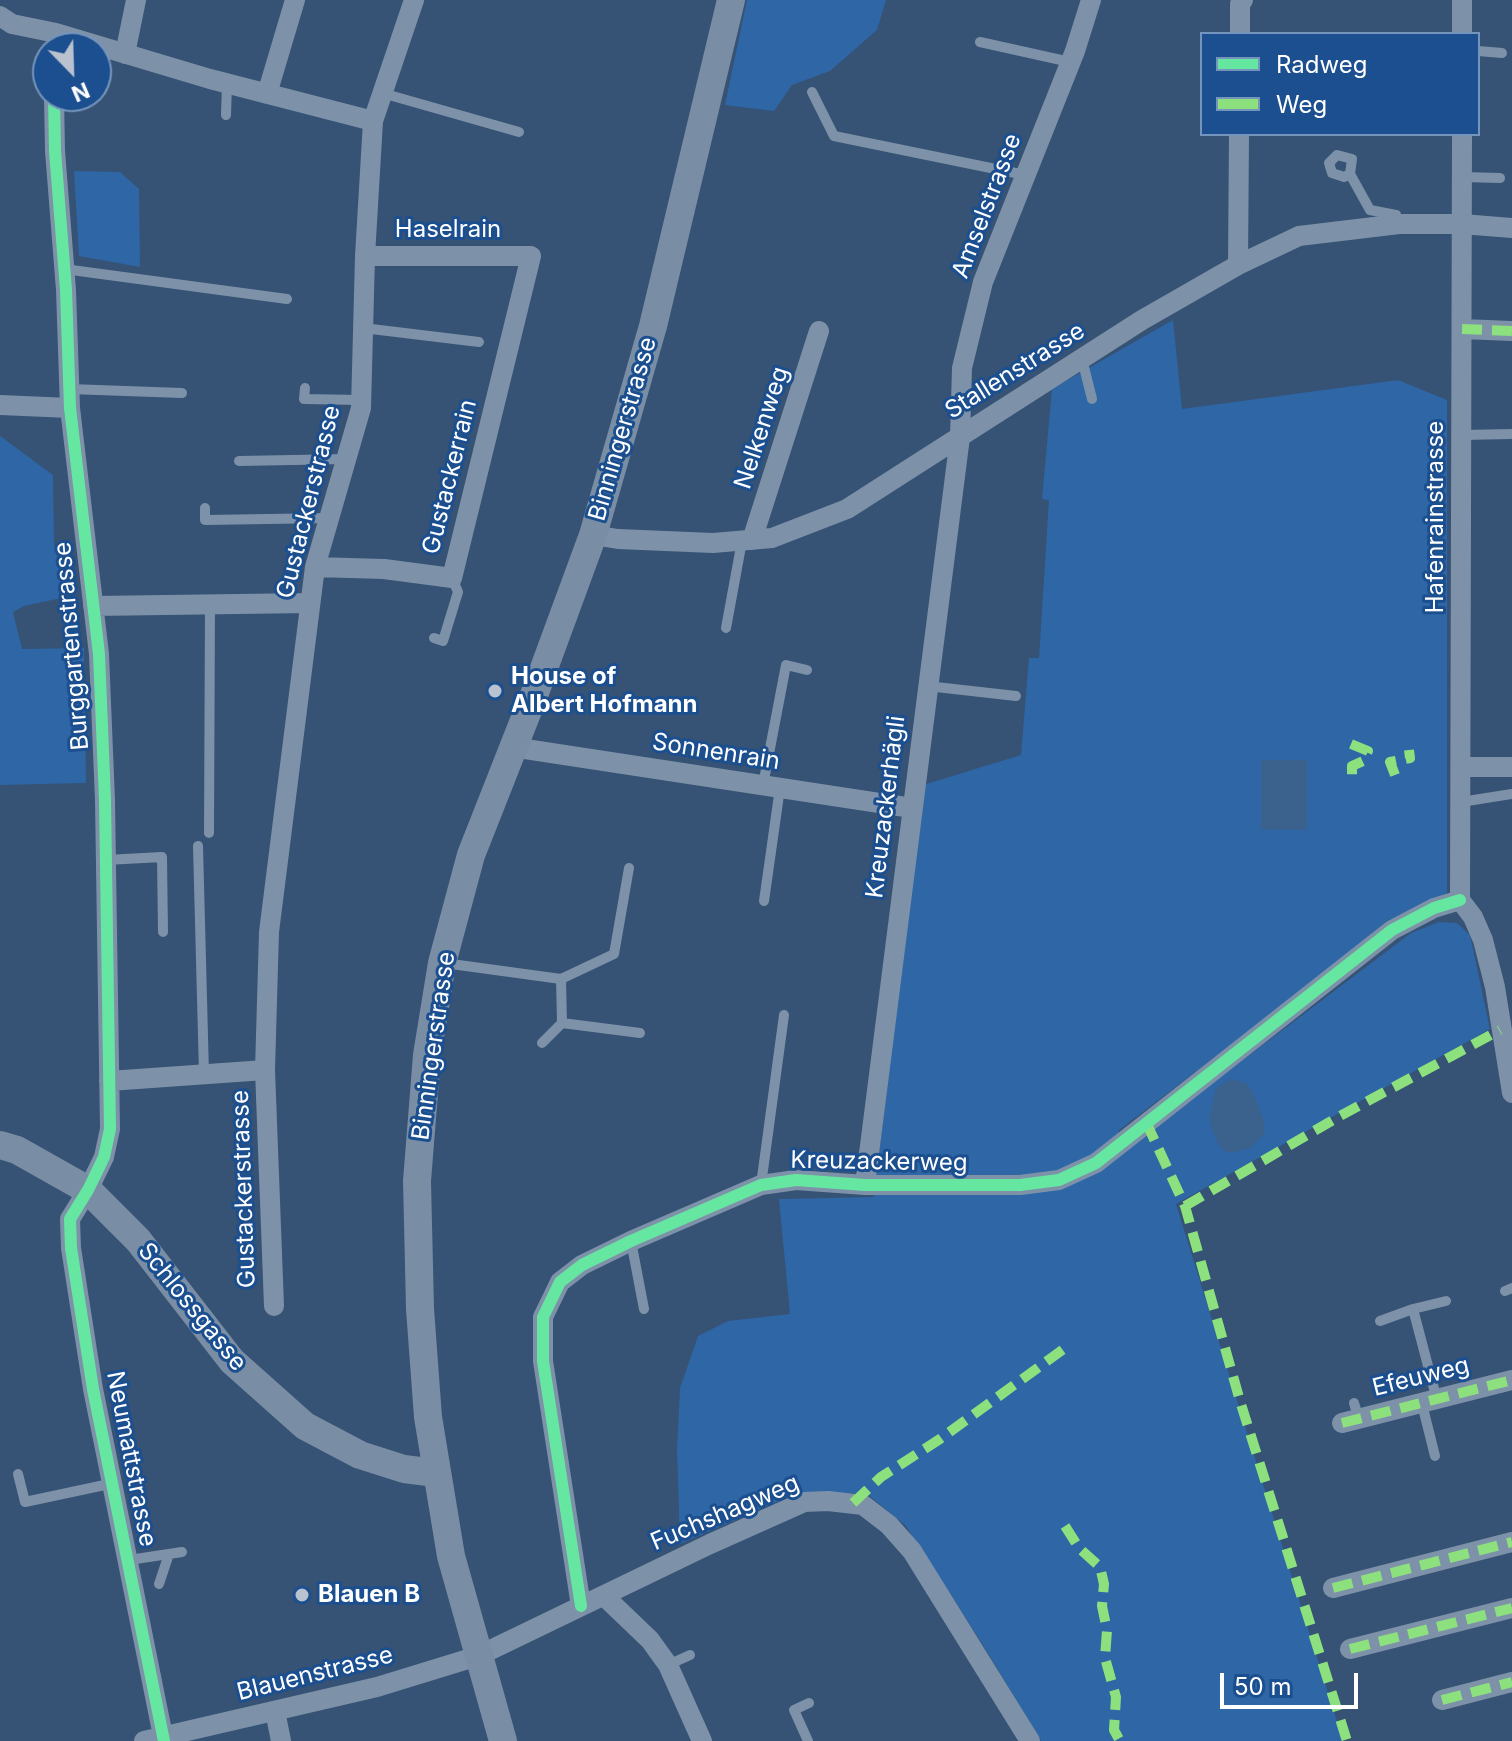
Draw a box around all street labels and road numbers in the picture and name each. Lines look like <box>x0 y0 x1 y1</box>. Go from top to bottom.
street label: Amselstrasse <box>946 130 1028 282</box>
street label: Haselrain <box>395 216 501 244</box>
street label: Stallenstrasse <box>940 317 1090 425</box>
street label: Binningerstrasse <box>583 334 663 524</box>
street label: Nelkenweg <box>729 363 795 493</box>
street label: Gustackerrain <box>417 397 483 557</box>
street label: Gustackerstrasse <box>271 402 347 602</box>
street label: Hafenrainstrasse <box>1422 421 1450 613</box>
street label: Burggartenstrasse <box>49 541 95 751</box>
street label: Kreuzackerhägli <box>861 714 911 900</box>
street label: Sonnenrain <box>650 728 782 776</box>
street label: Binningerstrasse <box>407 950 461 1142</box>
street label: Gustackerstrasse <box>226 1090 262 1288</box>
street label: Kreuzackerweg <box>790 1146 968 1178</box>
street label: Schlossgasse <box>132 1237 252 1377</box>
street label: Efeuweg <box>1370 1351 1472 1403</box>
street label: Neumattstrasse <box>100 1369 162 1549</box>
street label: Fuchshagweg <box>646 1469 804 1557</box>
street label: Blauenstrasse <box>234 1641 396 1707</box>

